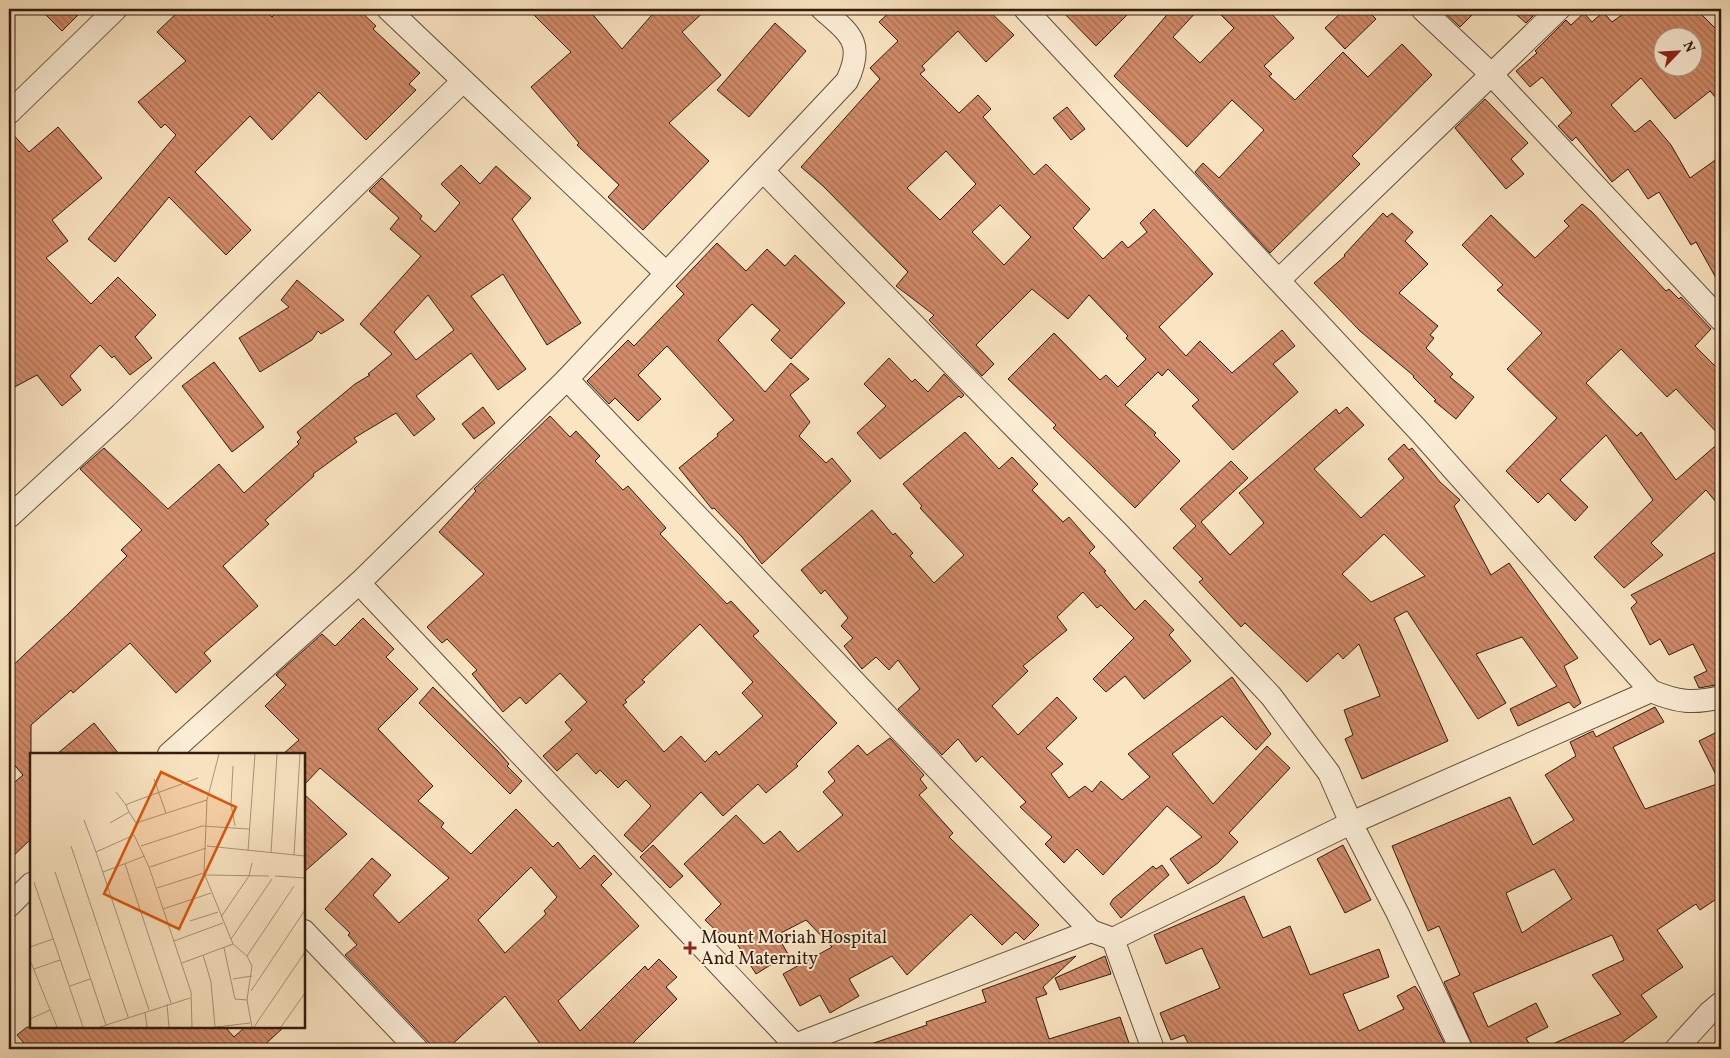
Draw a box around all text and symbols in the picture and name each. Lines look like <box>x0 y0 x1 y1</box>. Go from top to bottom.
north arrow <box>1652 28 1702 78</box>
text: N <box>1678 39 1699 56</box>
inset map <box>30 753 305 1028</box>
place label: Mount Moriah Hospital And Maternity <box>701 926 887 972</box>
marker: Mount Moriah Hospital And Maternity <box>683 941 697 955</box>

